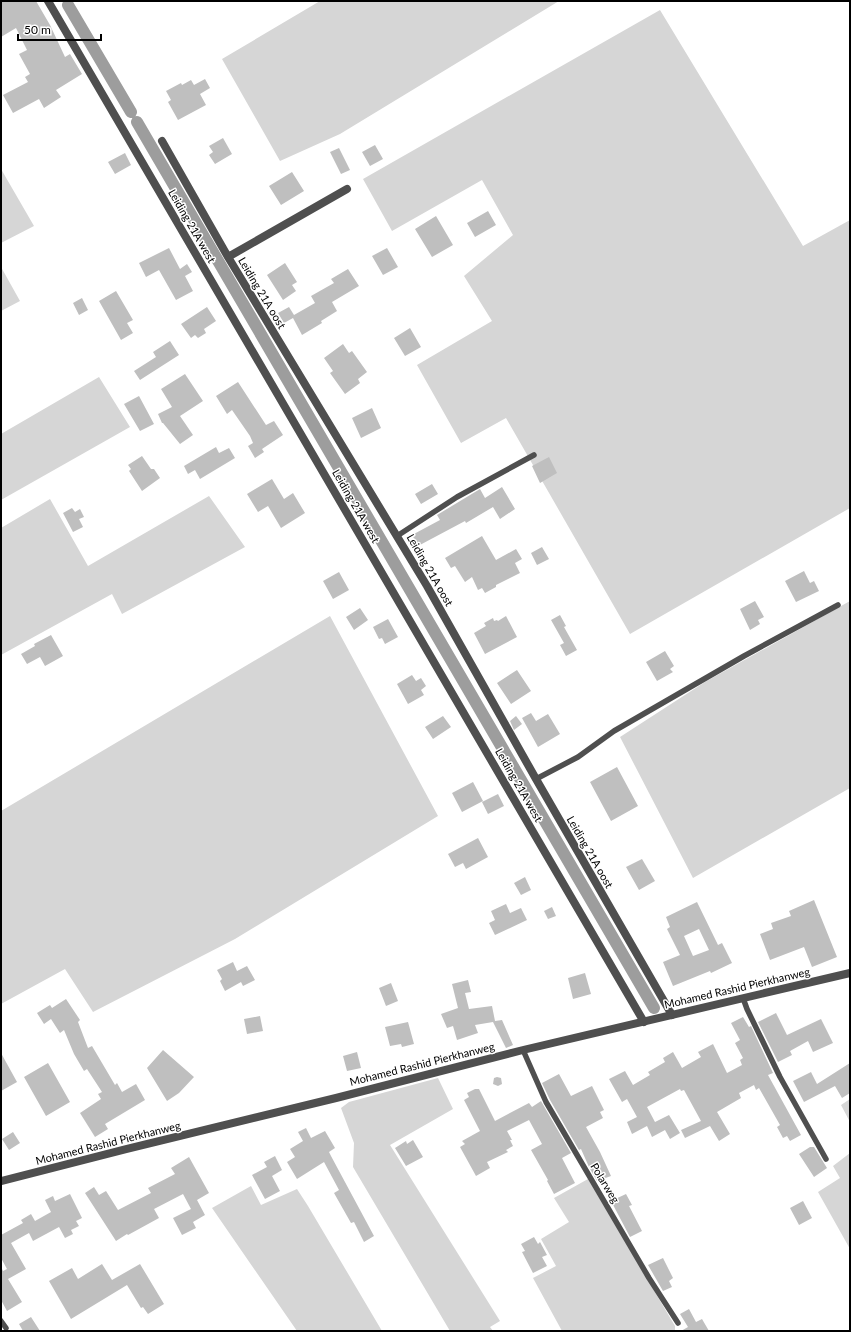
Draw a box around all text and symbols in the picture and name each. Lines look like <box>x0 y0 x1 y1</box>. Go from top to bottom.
scale bar <box>18 16 101 42</box>
text: 50 m <box>24 22 51 37</box>
street label: Leiding 21A west <box>166 187 219 265</box>
street label: Leiding 21A oost <box>236 255 289 331</box>
street label: Leiding 21A west <box>330 467 383 545</box>
street label: Leiding 21A oost <box>405 531 456 608</box>
street label: Leiding 21A west <box>493 746 546 824</box>
street label: Leiding 21A oost <box>565 813 616 890</box>
street label: Mohamed Rashid Pierkhanweg <box>663 964 811 1011</box>
street label: Mohamed Rashid Pierkhanweg <box>348 1039 496 1088</box>
street label: Mohamed Rashid Pierkhanweg <box>34 1118 182 1167</box>
street label: Polarweg <box>588 1160 623 1205</box>

